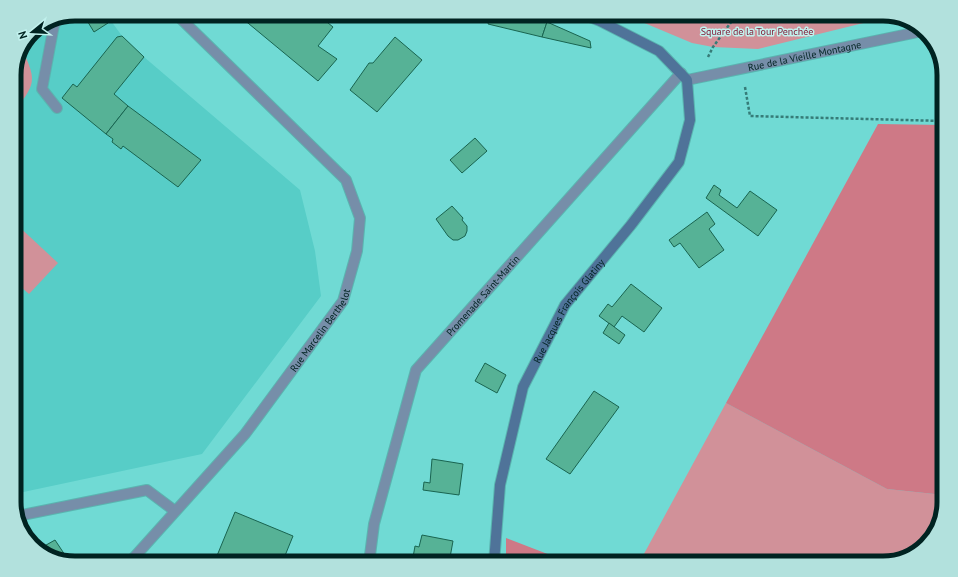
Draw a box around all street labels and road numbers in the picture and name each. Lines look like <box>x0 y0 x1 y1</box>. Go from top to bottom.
street label: Rue de la Vieille Montagne <box>747 38 862 74</box>
street label: Promenade Saint-Martin <box>443 252 523 339</box>
street label: Rue Jacques François Glatiny <box>530 256 608 365</box>
street label: Rue Marcelin Berthelot <box>287 287 353 374</box>

